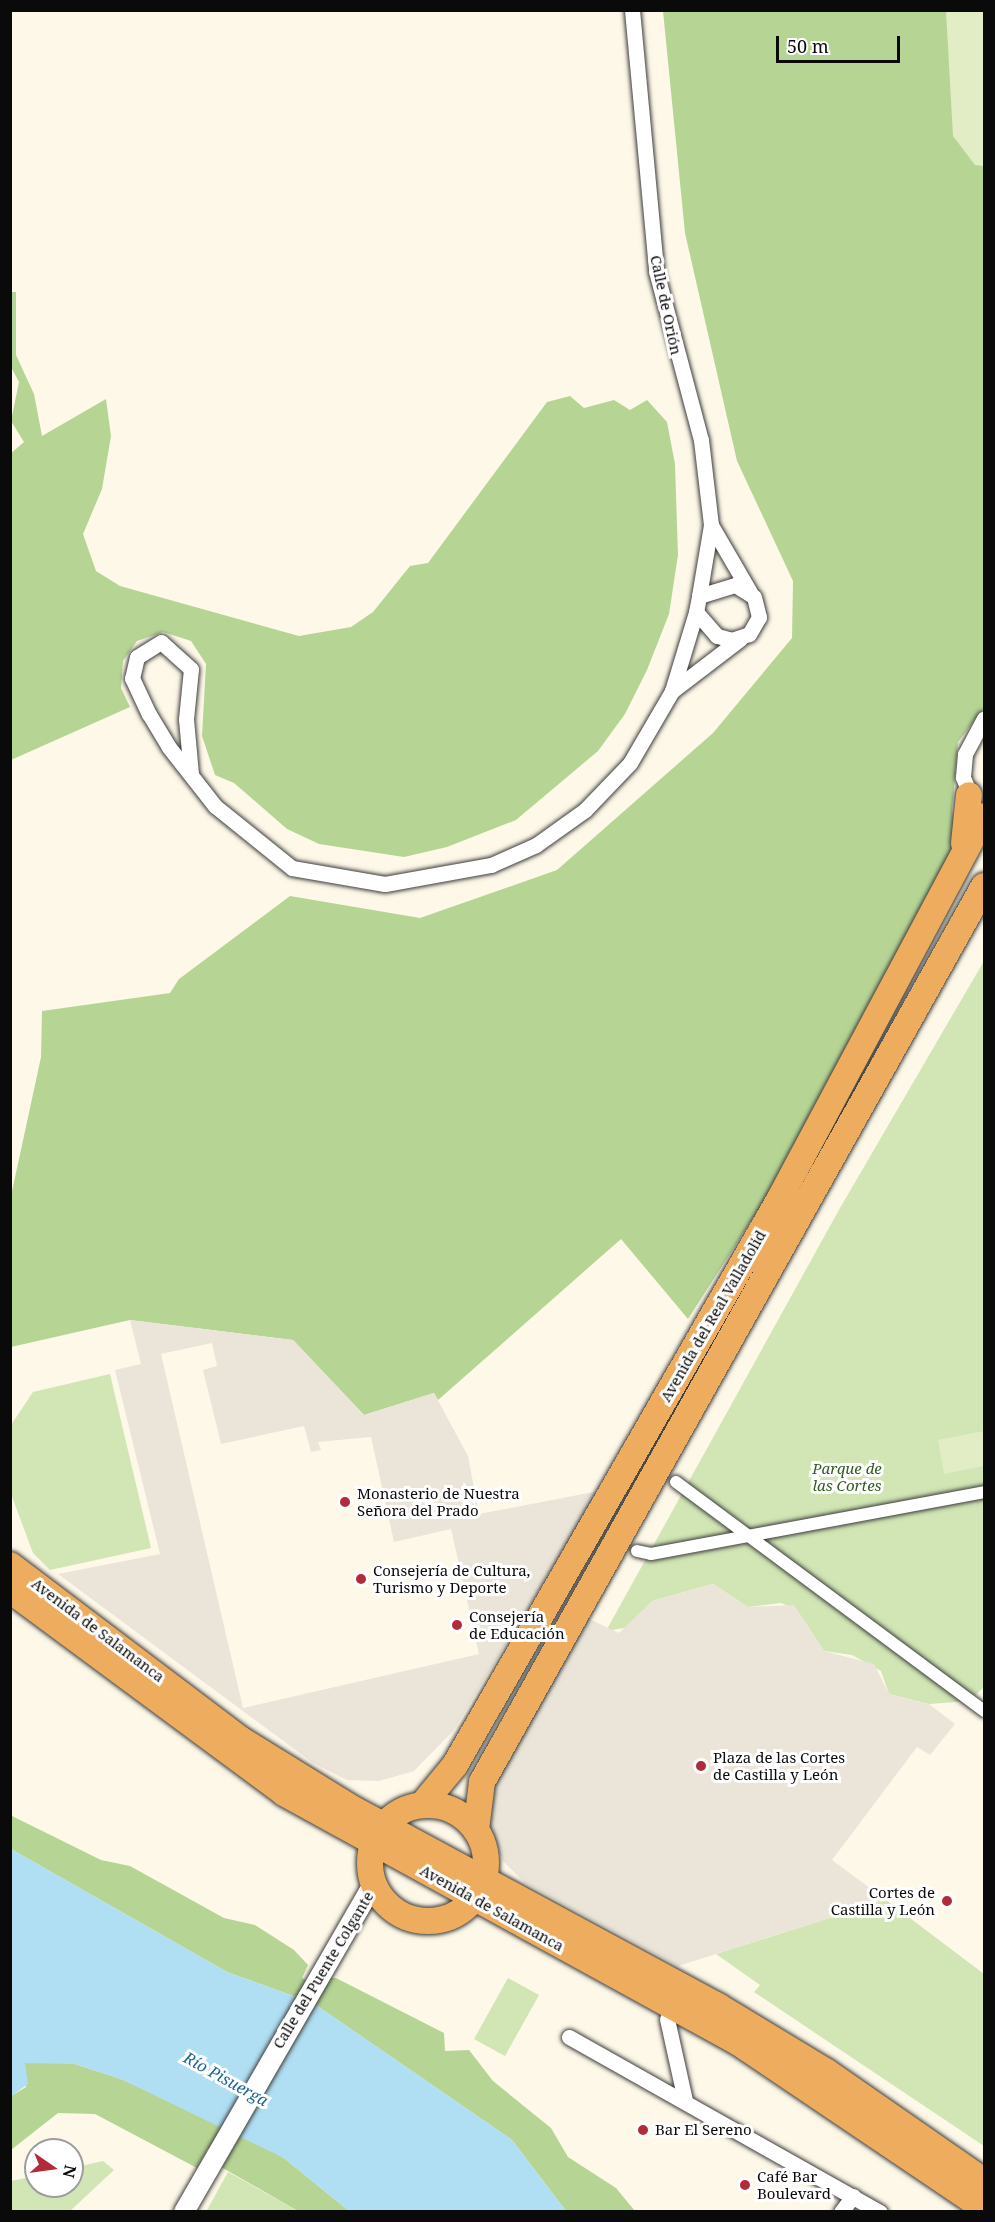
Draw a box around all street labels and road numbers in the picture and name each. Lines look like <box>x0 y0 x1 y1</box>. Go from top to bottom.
street label: Calle de Orión <box>647 254 685 356</box>
street label: Avenida del Real Valladolid <box>656 1227 770 1405</box>
street label: Avenida de Salamanca <box>28 1574 168 1686</box>
street label: Avenida de Salamanca <box>417 1861 567 1955</box>
street label: Calle del Puente Colgante <box>269 1888 377 2052</box>

